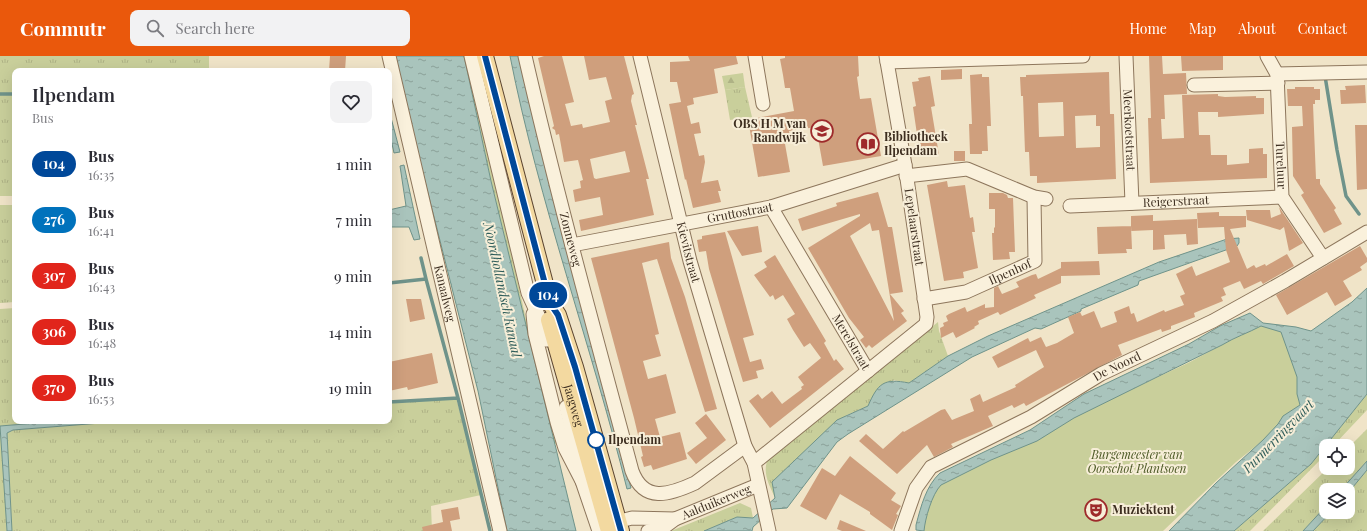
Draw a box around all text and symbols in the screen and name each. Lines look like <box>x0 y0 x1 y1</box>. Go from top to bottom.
search box <box>130 10 410 46</box>
text: Commutr <box>20 15 106 41</box>
icon: search <box>144 17 166 39</box>
text: Search here <box>176 18 255 38</box>
text: Home <box>1129 19 1167 38</box>
text: Map <box>1189 19 1216 38</box>
text: About <box>1238 19 1276 38</box>
text: Contact <box>1298 19 1347 38</box>
text: Ilpendam <box>32 81 115 107</box>
button: heart <box>330 81 372 123</box>
street label: Meerkoetstraat <box>1120 89 1140 172</box>
text: Bus <box>32 109 53 126</box>
place label: OBS H M van Randwijk <box>733 115 807 145</box>
school or university icon: OBS H M van Randwijk <box>809 118 835 144</box>
place label: Bibliotheek Ilpendam <box>884 128 949 158</box>
library icon: Bibliotheek Ilpendam <box>855 131 881 157</box>
street label: Tureluur <box>1273 141 1291 190</box>
text: Bus <box>88 146 114 166</box>
text: 104 <box>43 154 65 173</box>
text: 1 min <box>336 154 372 174</box>
text: 16:35 <box>88 166 114 183</box>
street label: Lepelaarstraat <box>902 187 928 267</box>
street label: Reigerstraat <box>1142 191 1210 210</box>
street label: Gruttostraat <box>706 198 775 226</box>
text: Bus <box>88 202 114 222</box>
text: 276 <box>43 210 65 229</box>
text: 7 min <box>336 210 372 230</box>
street label: Zonneweg <box>557 210 586 269</box>
water label: Noordhollandsch Kanaal <box>481 220 526 360</box>
street label: Kievitstraat <box>674 220 705 285</box>
text: 16:41 <box>88 222 114 239</box>
street label: Ilpenhof <box>986 254 1035 288</box>
text: Bus <box>88 258 114 278</box>
street label: Kanaalweg <box>431 263 460 324</box>
text: 307 <box>43 266 65 285</box>
text: 9 min <box>334 266 372 286</box>
text: 16:43 <box>88 278 115 295</box>
line badge: 104 <box>525 282 571 308</box>
text: 104 <box>537 285 559 304</box>
street label: Merelstraat <box>829 311 875 373</box>
text: Bus <box>88 314 114 334</box>
text: 306 <box>42 322 66 341</box>
text: 14 min <box>329 322 372 342</box>
text: 16:48 <box>88 334 116 351</box>
street label: De Noord <box>1090 347 1143 384</box>
text: Bus <box>88 370 114 390</box>
text: 370 <box>43 378 65 397</box>
text: 19 min <box>328 378 372 398</box>
street label: Jaagweg <box>560 381 588 429</box>
text: 16:53 <box>88 390 114 407</box>
water label: Purmerringvaart <box>1238 395 1317 477</box>
marker: Ilpendam <box>587 431 605 449</box>
place label: Ilpendam <box>608 431 661 447</box>
map controls <box>1319 439 1355 519</box>
button: locate <box>1319 439 1355 475</box>
park label: Burgemeester van Oorschot Plantsoen <box>1087 446 1187 476</box>
street label: Aalduikerweg <box>678 480 754 523</box>
button: layers <box>1319 483 1355 519</box>
theatre icon: Muziektent <box>1083 497 1109 523</box>
place label: Muziektent <box>1112 501 1175 517</box>

